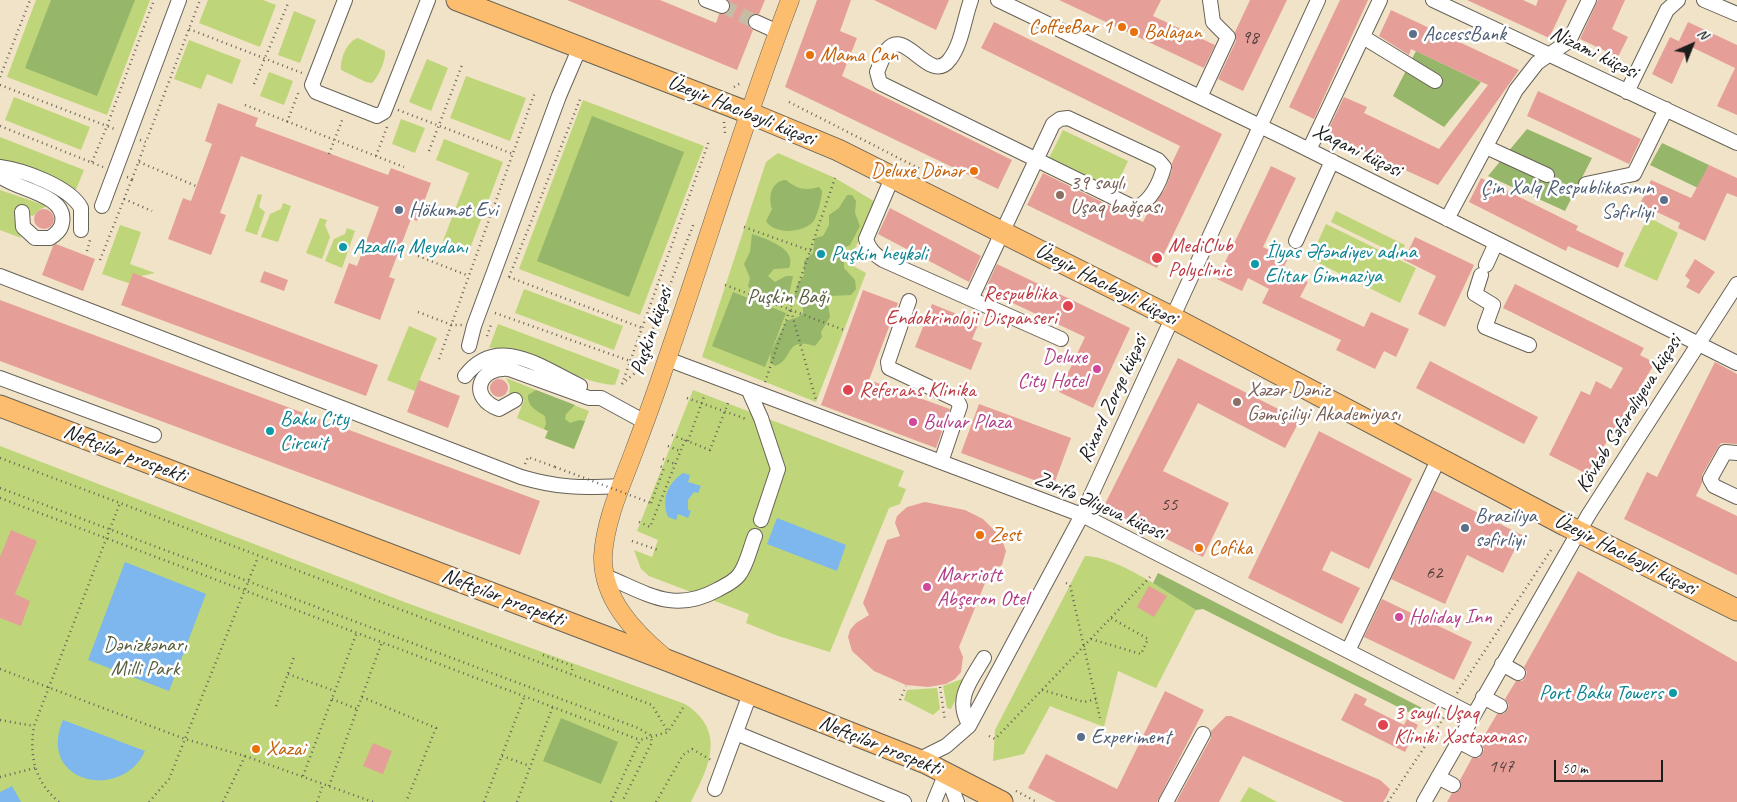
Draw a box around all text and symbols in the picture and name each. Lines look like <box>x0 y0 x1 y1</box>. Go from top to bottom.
place label: CoffeeBar 1 <box>1029 14 1112 40</box>
place label: Balagan <box>1144 19 1202 45</box>
north arrow <box>1667 20 1717 70</box>
marker: CoffeeBar 1 <box>1116 21 1128 33</box>
place label: AccessBank <box>1423 21 1506 47</box>
street label: Nizami küçəsi <box>1546 21 1642 85</box>
text: N <box>1694 25 1712 43</box>
marker: Balagan <box>1128 26 1140 38</box>
house number: 98 <box>1241 27 1259 49</box>
marker: AccessBank <box>1407 28 1419 40</box>
place label: Mama Can <box>820 42 898 68</box>
marker: Mama Can <box>804 49 816 61</box>
street label: Üzeyir Hacıbəyli küçəsi <box>664 70 818 152</box>
street label: Xaqani küçəsi <box>1308 119 1406 183</box>
place label: Deluxe Dönər <box>871 158 964 184</box>
marker: Deluxe Dönər <box>968 165 980 177</box>
place label: 39 saylı Uşaq bağçası <box>1070 170 1163 220</box>
place label: Çin Xalq Respublikasının Səfirliyi <box>1481 175 1654 225</box>
marker: 39 saylı Uşaq bağçası <box>1054 189 1066 201</box>
marker: Çin Xalq Respublikasının Səfirliyi <box>1658 194 1670 206</box>
place label: Hökumət Evi <box>409 197 498 223</box>
marker: Hökumət Evi <box>393 204 405 216</box>
place label: MediClub Polyclinic <box>1168 233 1233 283</box>
place label: Azadlıq Meydanı <box>353 234 468 260</box>
street label: Üzeyir Hacıbəyli küçəsi <box>1031 238 1181 332</box>
place label: İlyas Əfəndiyev adına Elitar Gimnaziya <box>1265 239 1417 289</box>
marker: Azadlıq Meydanı <box>337 241 349 253</box>
place label: Puşkin heykəli <box>831 241 927 267</box>
marker: Puşkin heykəli <box>815 248 827 260</box>
marker: MediClub Polyclinic <box>1150 251 1164 265</box>
marker: İlyas Əfəndiyev adına Elitar Gimnaziya <box>1249 258 1261 270</box>
place label: Respublika Endokrinoloji Dispanseri <box>886 281 1057 331</box>
street label: Puşkin küçəsi <box>625 284 679 378</box>
park label: Puşkin Bağı <box>747 284 829 310</box>
marker: Respublika Endokrinoloji Dispanseri <box>1061 299 1075 313</box>
street label: Kövkəb Səfərəliyeva küçəsi <box>1570 331 1688 497</box>
street label: Rixard Zorge küçəsi <box>1073 332 1153 466</box>
place label: Deluxe City Hotel <box>1017 344 1087 394</box>
marker: Deluxe City Hotel <box>1091 363 1103 375</box>
place label: Referans Klinika <box>859 377 975 403</box>
place label: Xəzər Dəniz Gəmiçiliyi Akademiyası <box>1247 377 1400 427</box>
marker: Referans Klinika <box>841 383 855 397</box>
marker: Xəzər Dəniz Gəmiçiliyi Akademiyası <box>1231 396 1243 408</box>
place label: Baku City Circuit <box>280 406 349 456</box>
place label: Bulvar Plaza <box>923 409 1011 435</box>
marker: Bulvar Plaza <box>907 416 919 428</box>
street label: Neftçilər prospekti <box>60 419 190 489</box>
marker: Baku City Circuit <box>264 425 276 437</box>
street label: Zərifə Əliyeva küçəsi <box>1031 466 1169 546</box>
house number: 55 <box>1160 494 1178 516</box>
place label: Braziliya səfirliyi <box>1475 503 1537 553</box>
street label: Üzeyir Hacıbəyli küçəsi <box>1550 508 1700 602</box>
place label: Zest <box>990 522 1021 548</box>
marker: Braziliya səfirliyi <box>1459 522 1471 534</box>
marker: Zest <box>974 529 986 541</box>
place label: Cofika <box>1209 535 1252 561</box>
marker: Cofika <box>1193 542 1205 554</box>
place label: Marriott Abşeron Otel <box>937 562 1028 612</box>
house number: 62 <box>1425 562 1443 584</box>
street label: Neftçilər prospekti <box>438 563 568 633</box>
marker: Marriott Abşeron Otel <box>921 581 933 593</box>
place label: Holiday Inn <box>1409 604 1492 630</box>
marker: Holiday Inn <box>1393 611 1405 623</box>
park label: Dənizkənarı Milli Park <box>103 632 187 682</box>
place label: Port Baku Towers <box>1539 680 1663 706</box>
marker: Port Baku Towers <box>1667 687 1679 699</box>
place label: 3 saylı Uşaq Kliniki Xəstəxanası <box>1394 700 1526 750</box>
street label: Neftçilər prospekti <box>815 710 945 782</box>
marker: 3 saylı Uşaq Kliniki Xəstəxanası <box>1376 718 1390 732</box>
place label: Experiment <box>1091 724 1171 750</box>
marker: Experiment <box>1075 731 1087 743</box>
place label: Xazai <box>266 736 305 762</box>
marker: Xazai <box>250 743 262 755</box>
scale bar <box>1557 750 1666 782</box>
house number: 147 <box>1488 756 1514 778</box>
text: 50 m <box>1562 759 1588 778</box>

